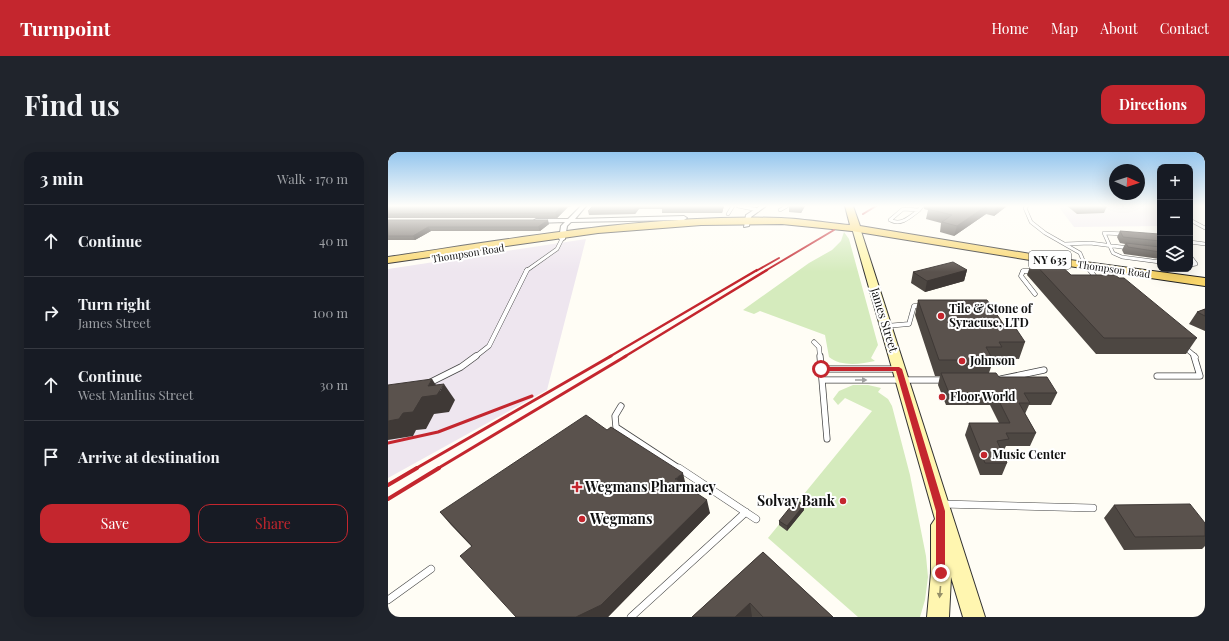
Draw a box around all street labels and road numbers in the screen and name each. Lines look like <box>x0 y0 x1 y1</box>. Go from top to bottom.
street label: Thompson Road <box>431 240 506 266</box>
road number: NY 635 <box>1029 251 1071 269</box>
street label: Thompson Road <box>1077 257 1151 281</box>
street label: James Street <box>867 284 903 355</box>

